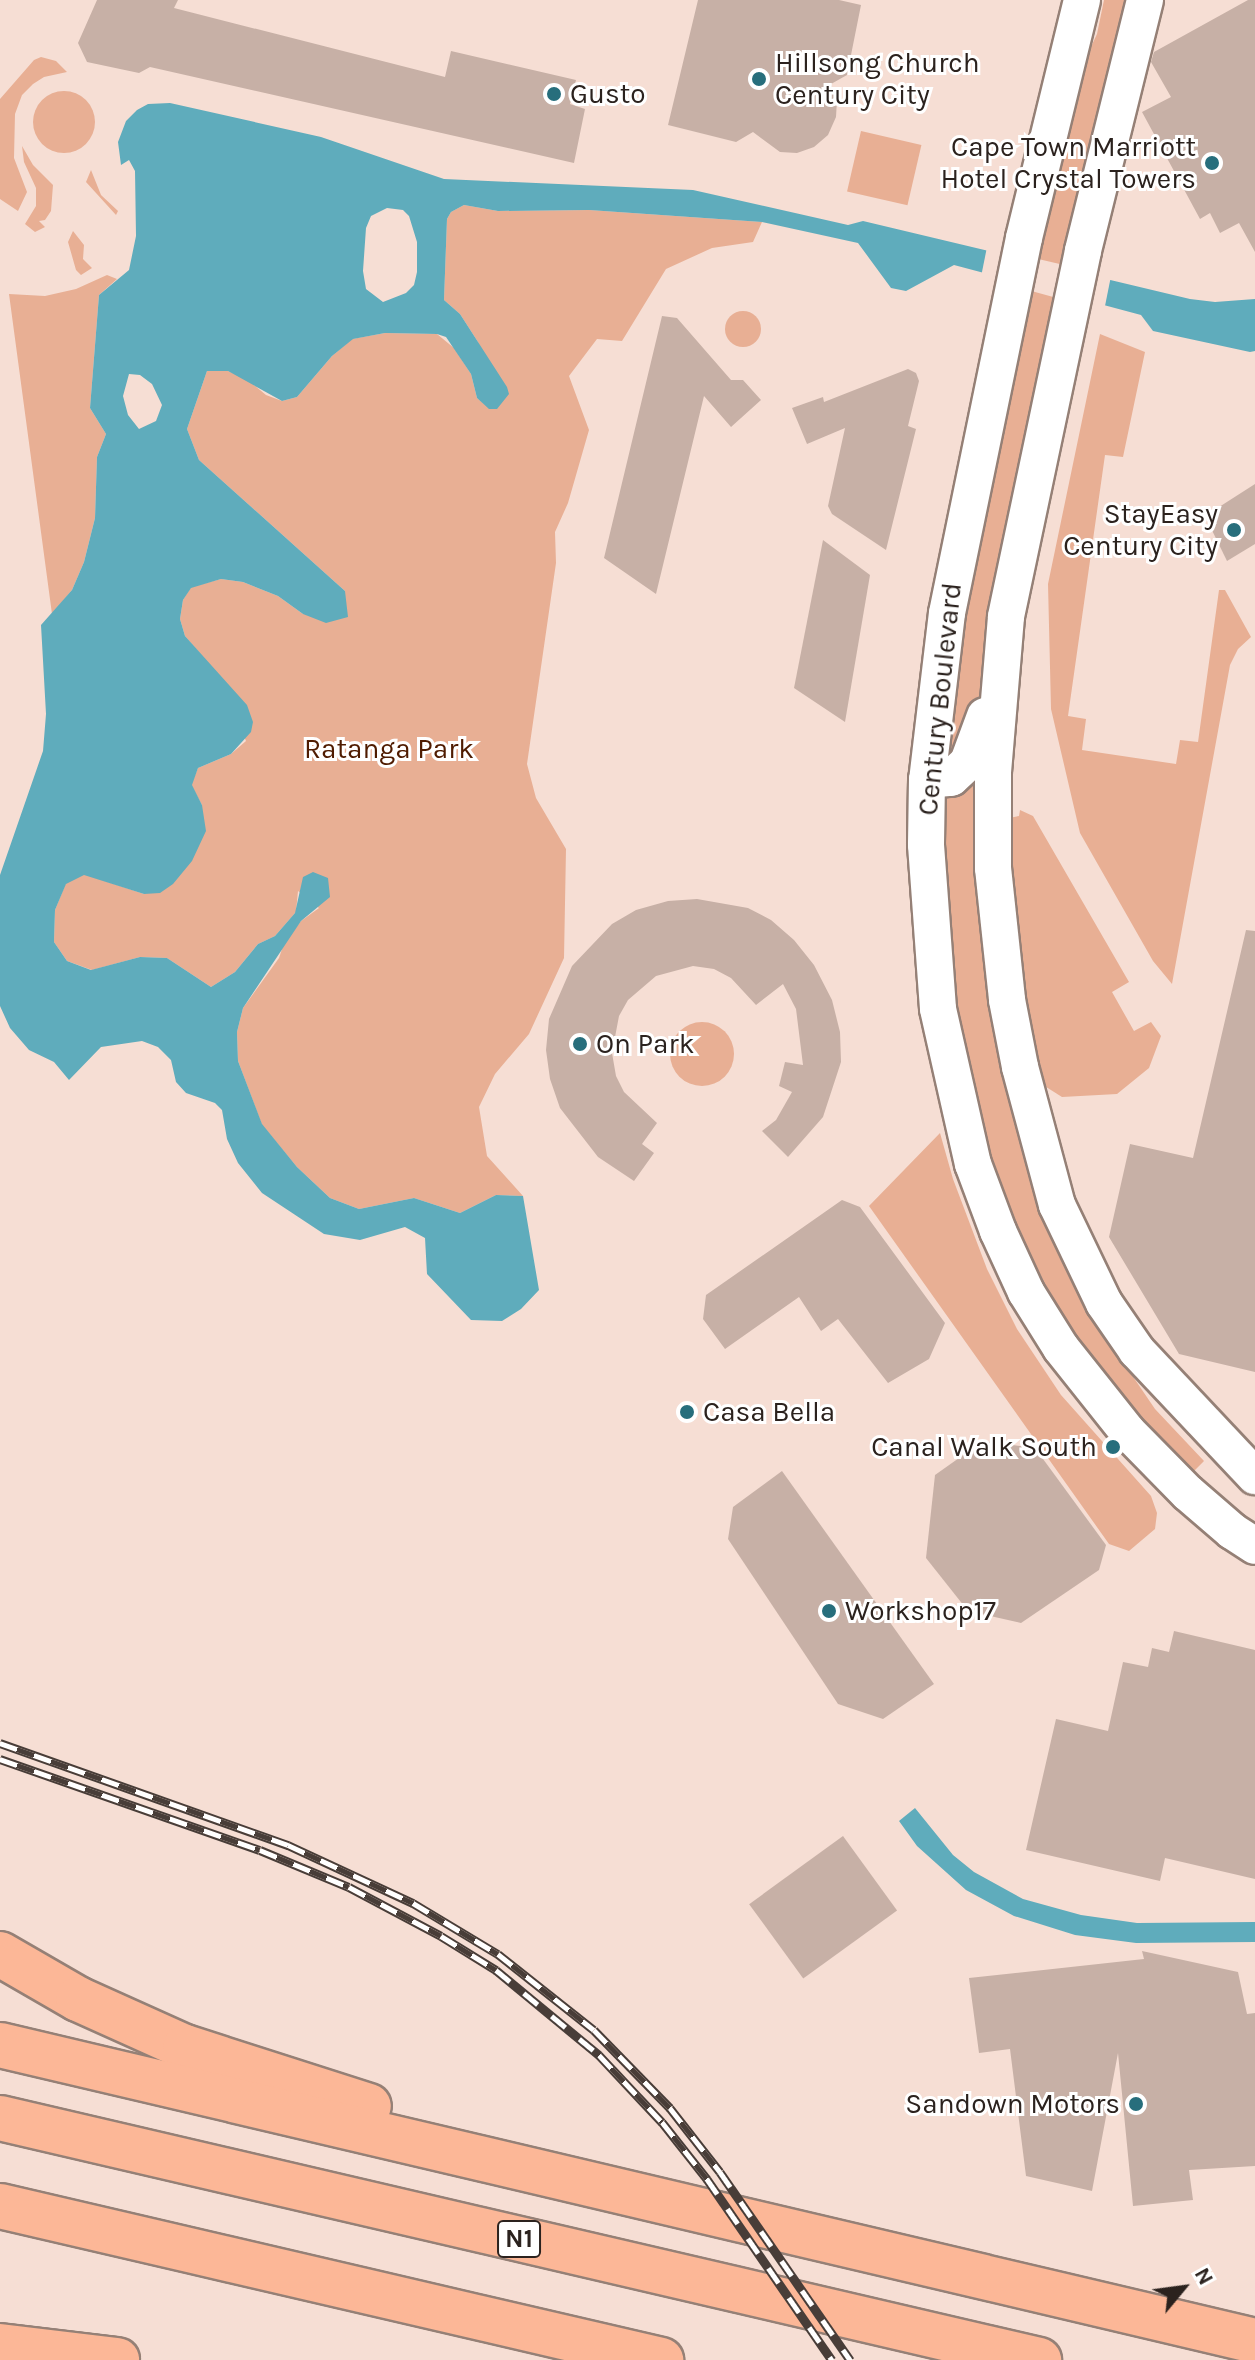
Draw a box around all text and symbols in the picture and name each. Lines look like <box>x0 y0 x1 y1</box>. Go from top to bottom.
place label: Hillsong Church Century City <box>775 46 980 112</box>
marker: Hillsong Church Century City <box>750 70 768 88</box>
place label: Gusto <box>570 77 646 111</box>
marker: Gusto <box>545 85 563 103</box>
place label: Cape Town Marriott Hotel Crystal Towers <box>941 130 1196 196</box>
marker: Cape Town Marriott Hotel Crystal Towers <box>1203 154 1221 172</box>
place label: StayEasy Century City <box>1063 497 1218 563</box>
marker: StayEasy Century City <box>1225 521 1243 539</box>
street label: Century Boulevard <box>911 581 969 817</box>
park label: Ratanga Park <box>304 732 474 766</box>
place label: On Park <box>596 1027 694 1061</box>
marker: On Park <box>571 1035 589 1053</box>
place label: Casa Bella <box>703 1395 835 1429</box>
marker: Casa Bella <box>678 1403 696 1421</box>
place label: Canal Walk South <box>871 1430 1097 1464</box>
marker: Canal Walk South <box>1104 1438 1122 1456</box>
place label: Workshop17 <box>845 1594 996 1628</box>
marker: Workshop17 <box>820 1602 838 1620</box>
place label: Sandown Motors <box>905 2087 1120 2121</box>
marker: Sandown Motors <box>1127 2095 1145 2113</box>
road number: N1 <box>497 2217 541 2261</box>
north arrow <box>1143 2248 1223 2328</box>
text: N <box>1189 2263 1219 2290</box>

